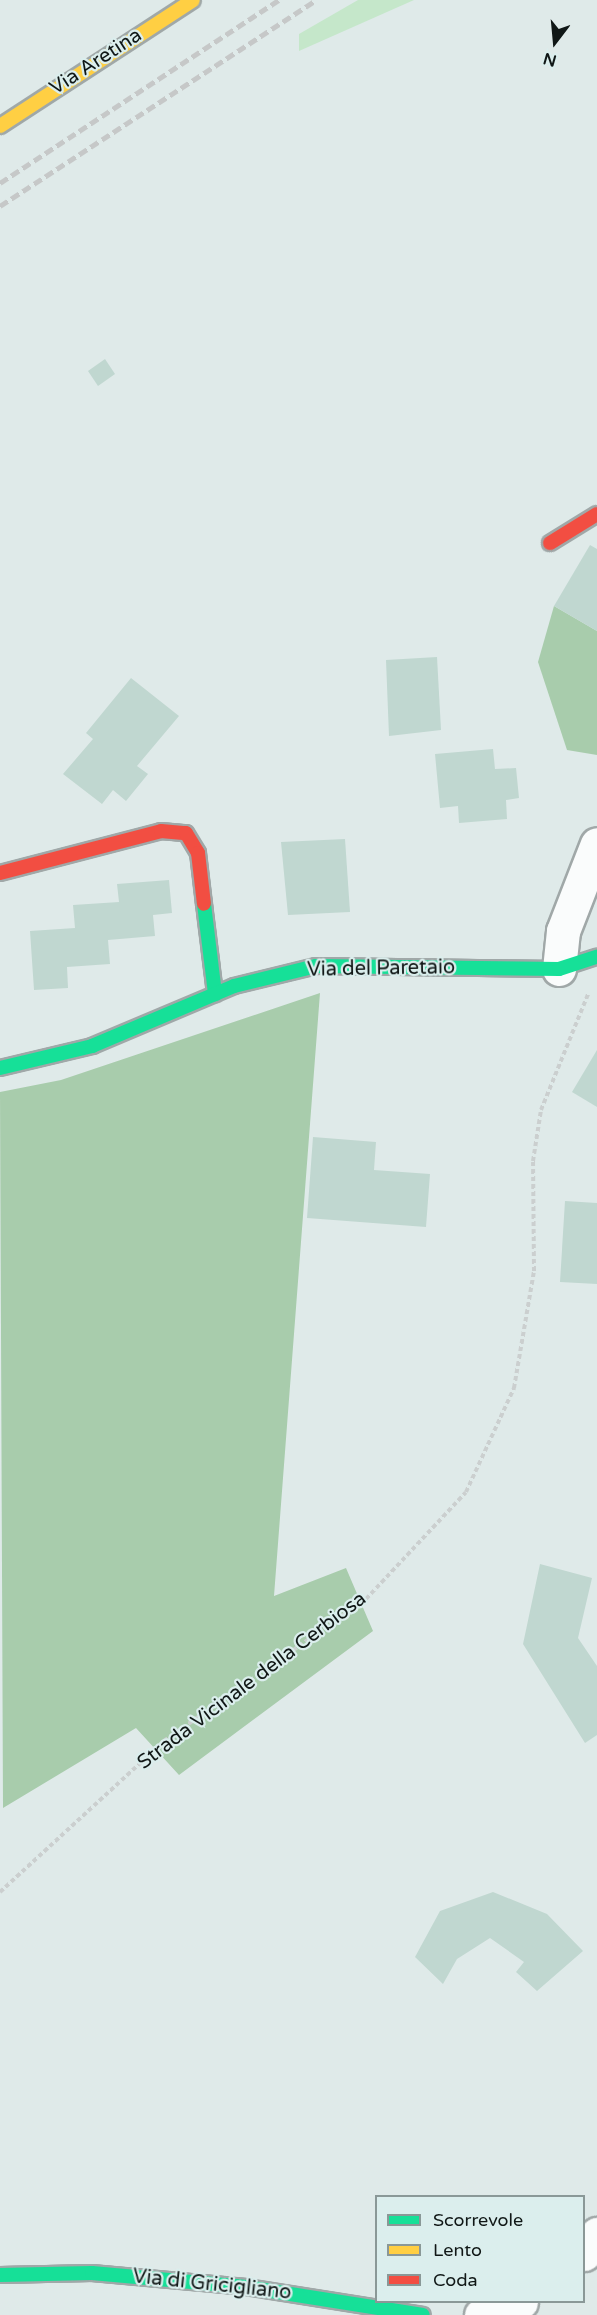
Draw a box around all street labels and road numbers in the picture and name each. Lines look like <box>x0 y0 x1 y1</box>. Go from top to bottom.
street label: Via Aretina <box>46 23 146 101</box>
street label: Via del Paretaio <box>307 956 455 982</box>
street label: Strada Vicinale della Cerbiosa <box>133 1587 371 1775</box>
street label: Via di Gricigliano <box>131 2265 293 2305</box>

